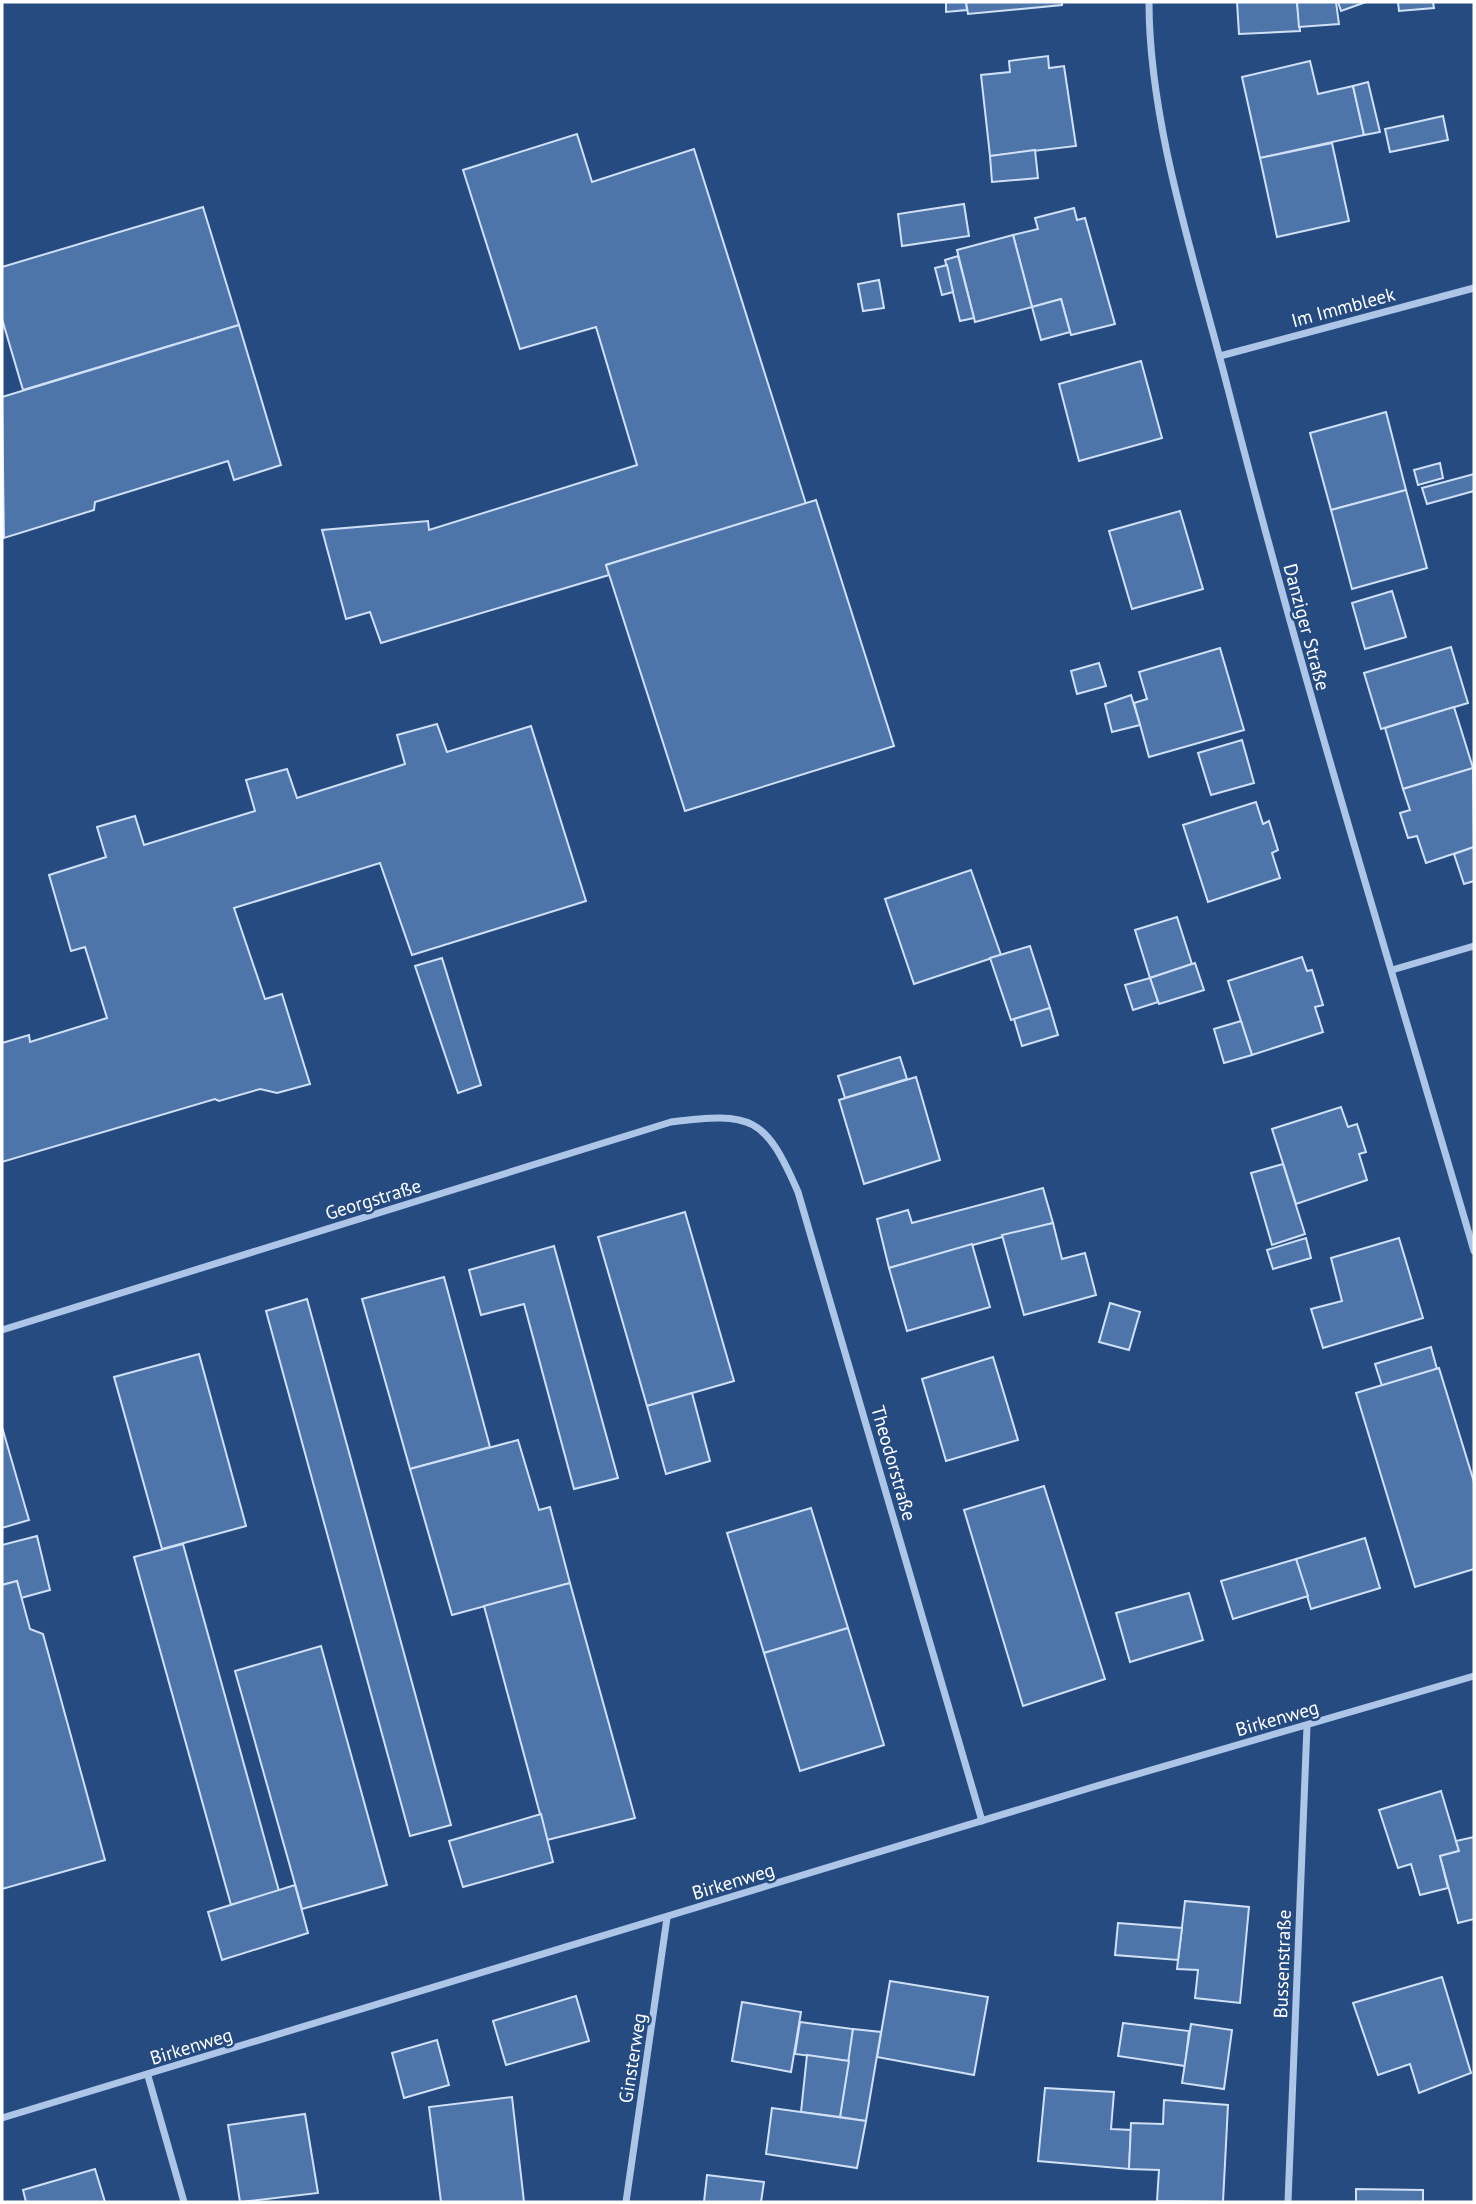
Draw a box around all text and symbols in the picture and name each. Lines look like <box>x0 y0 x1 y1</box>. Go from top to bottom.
street label: Im Immbleek <box>1288 282 1398 332</box>
street label: Danziger Straße <box>1279 561 1335 693</box>
street label: Georgstraße <box>322 1173 424 1225</box>
street label: Theodorstraße <box>866 1403 922 1523</box>
street label: Birkenweg <box>1233 1695 1321 1741</box>
street label: Birkenweg <box>689 1857 777 1905</box>
street label: Bussenstraße <box>1268 1909 1296 2019</box>
street label: Ginsterweg <box>613 2011 651 2105</box>
street label: Birkenweg <box>147 2022 235 2070</box>

